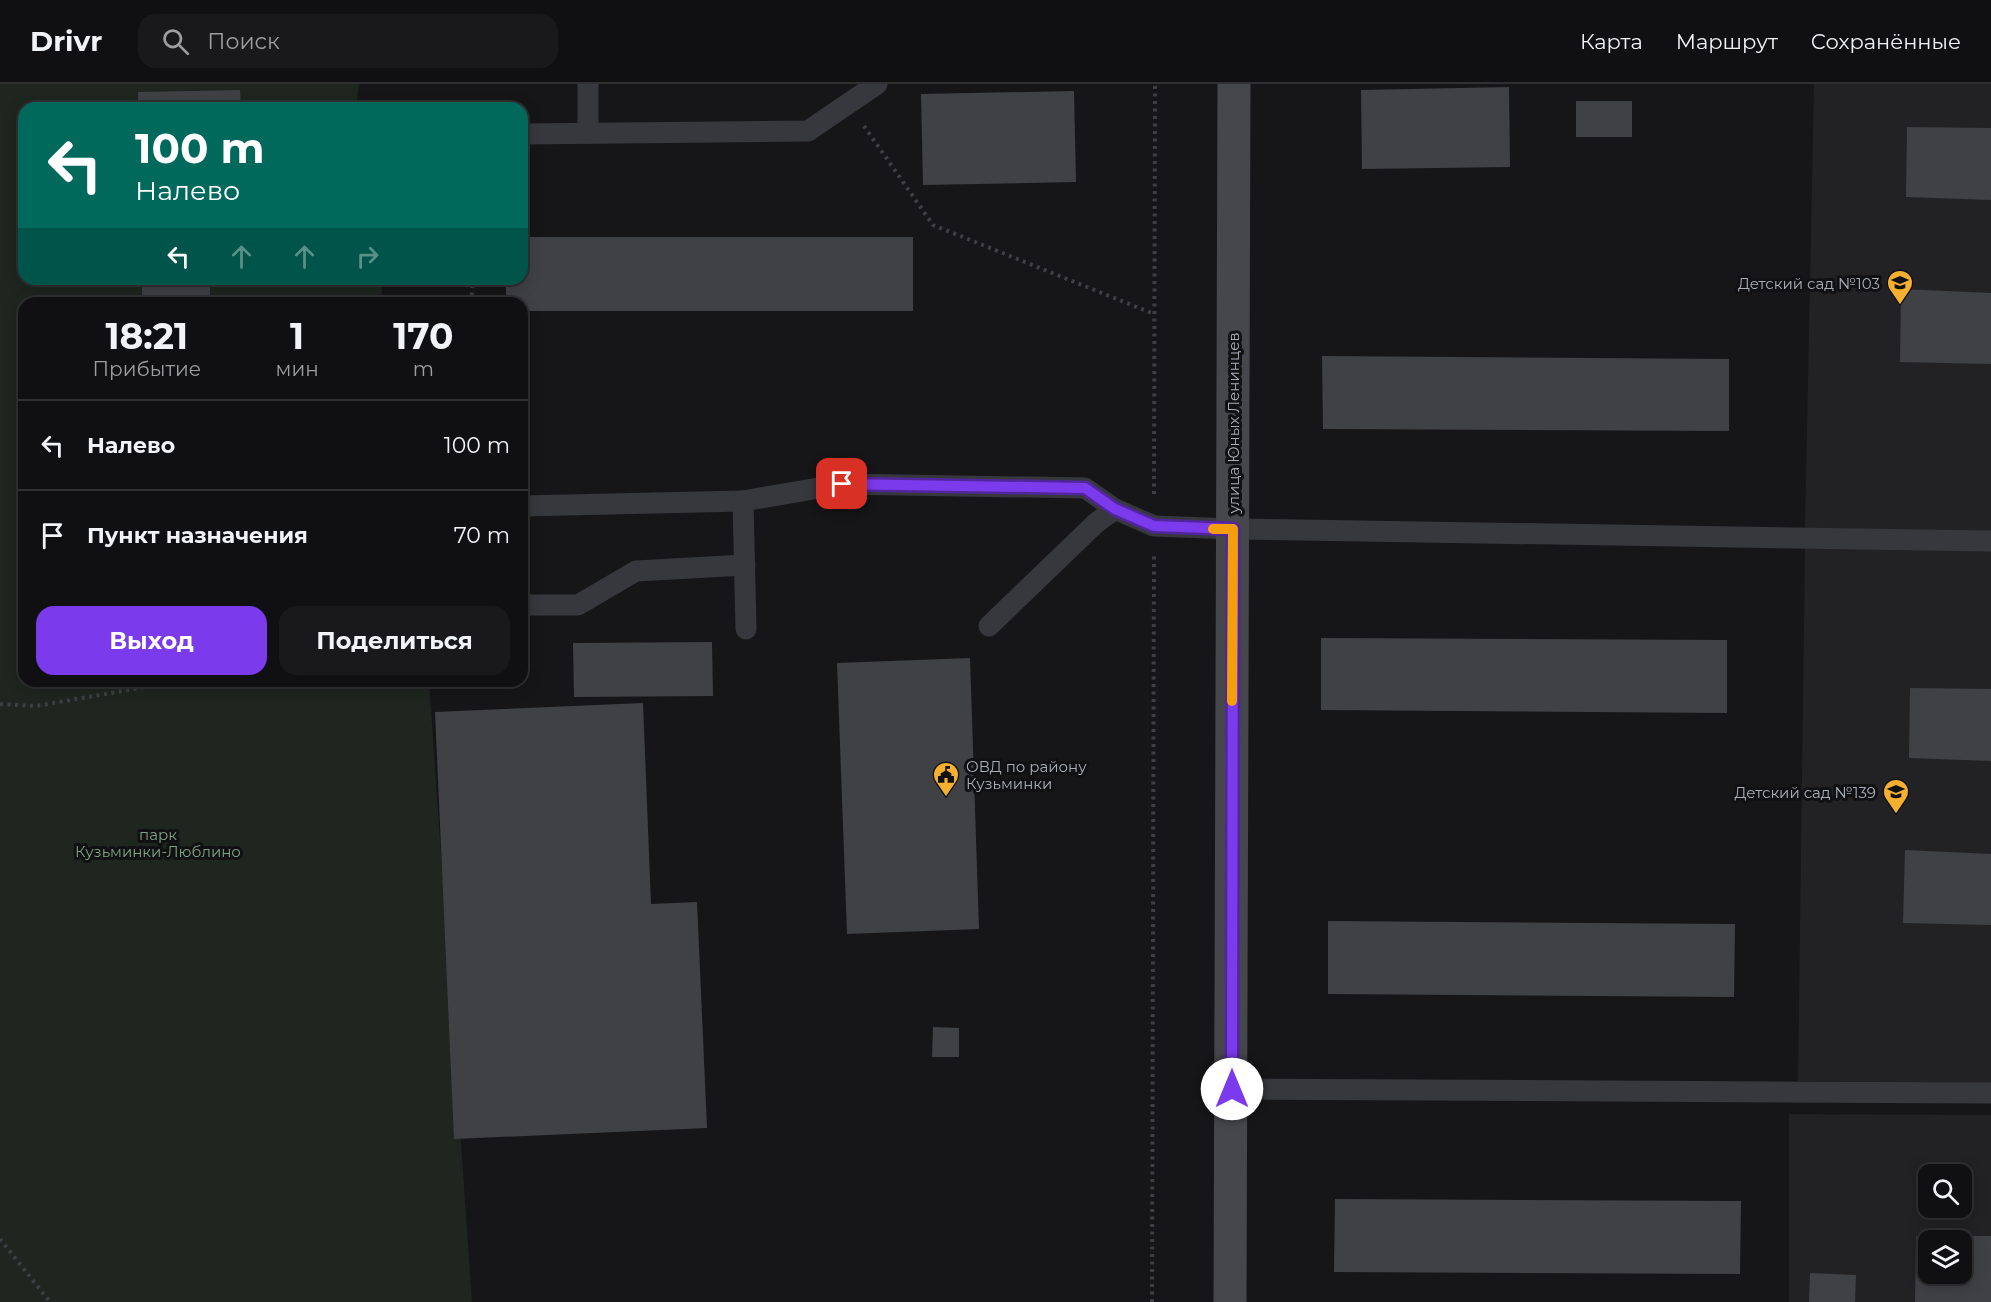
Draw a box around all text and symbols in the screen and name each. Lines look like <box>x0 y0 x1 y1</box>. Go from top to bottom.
search box <box>138 14 558 68</box>
text: Drivr <box>30 24 102 58</box>
icon: search <box>159 25 192 58</box>
text: Поиск <box>207 28 280 55</box>
text: Карта <box>1580 29 1643 54</box>
text: Маршрут <box>1676 29 1778 54</box>
text: Сохранённые <box>1811 29 1961 54</box>
text: 100 m <box>135 122 264 174</box>
icon: left <box>36 126 114 204</box>
text: Налево <box>135 174 240 207</box>
icon: left <box>162 240 195 273</box>
icon: ahead <box>225 240 258 273</box>
icon: ahead <box>288 240 321 273</box>
icon: right <box>351 240 384 273</box>
school or university icon: Детский сад №103 <box>1885 268 1915 306</box>
place label: Детский сад №103 <box>1738 274 1880 293</box>
text: 18:21 <box>105 314 188 358</box>
text: 1 <box>290 314 304 358</box>
text: 170 <box>393 314 453 358</box>
street label: улица Юных Ленинцев <box>1224 332 1243 515</box>
text: Прибытие <box>93 357 201 381</box>
text: мин <box>276 357 319 381</box>
text: m <box>413 357 434 381</box>
icon: left <box>36 429 69 462</box>
text: Налево <box>87 432 175 459</box>
text: 100 m <box>444 432 510 459</box>
pin <box>816 458 867 509</box>
icon: arrive <box>825 467 858 500</box>
icon: arrive <box>36 519 69 552</box>
text: Пункт назначения <box>87 522 308 549</box>
text: 70 m <box>454 522 510 549</box>
button: Выход <box>36 606 267 675</box>
button: Поделиться <box>279 606 510 675</box>
place label: ОВД по району Кузьминки <box>966 757 1087 793</box>
public building icon: ОВД по району Кузьминки <box>931 760 961 798</box>
school or university icon: Детский сад №139 <box>1881 777 1911 815</box>
place label: Детский сад №139 <box>1735 783 1876 802</box>
park label: парк Кузьминки-Люблино <box>75 825 241 861</box>
position arrow <box>1200 1057 1264 1121</box>
map controls <box>1918 1164 1972 1284</box>
button: search <box>1918 1164 1972 1218</box>
button: layers <box>1918 1230 1972 1284</box>

